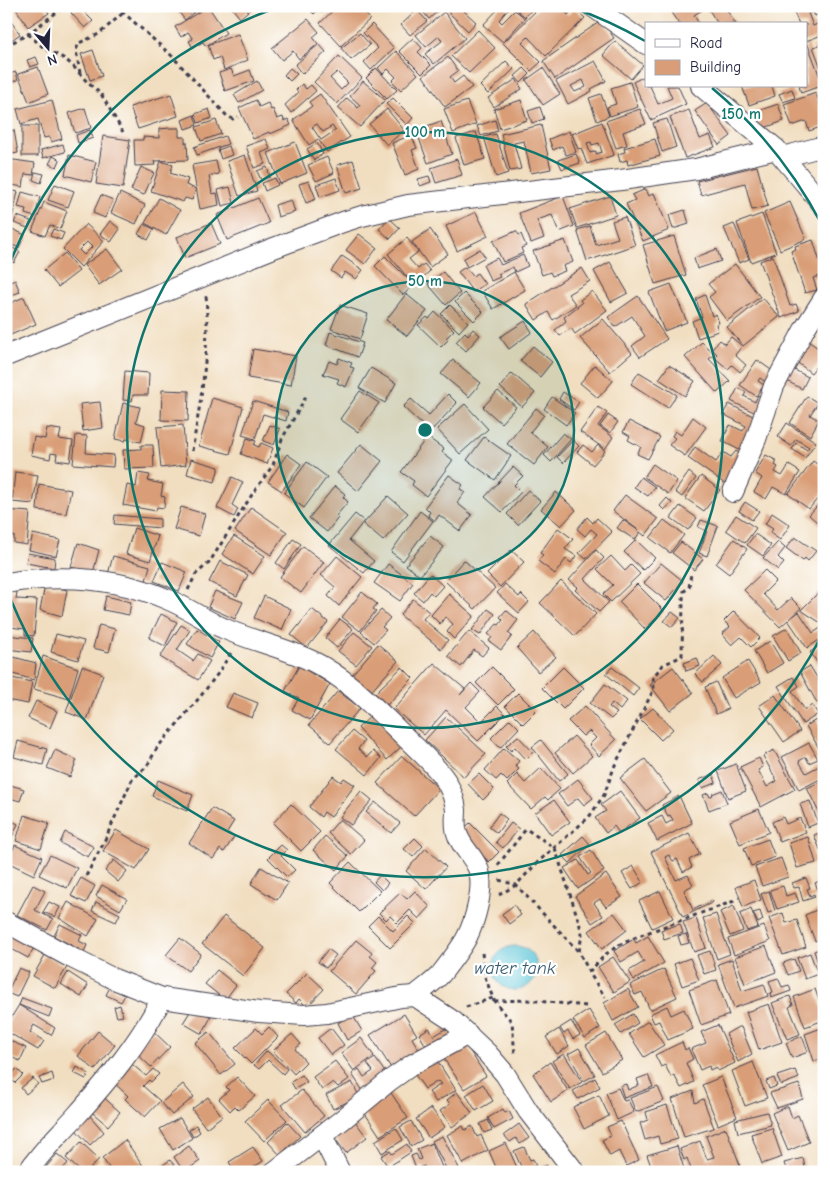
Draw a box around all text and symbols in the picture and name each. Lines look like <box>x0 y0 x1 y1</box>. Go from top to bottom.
north arrow <box>22 22 72 72</box>
legend <box>645 22 808 88</box>
text: Road <box>690 34 722 52</box>
text: N <box>45 50 59 69</box>
text: Building <box>690 58 741 76</box>
text: 150 m <box>721 105 761 123</box>
text: 100 m <box>405 123 445 141</box>
text: 50 m <box>408 272 442 290</box>
centre of rings <box>416 421 434 439</box>
water label: water tank <box>475 958 556 979</box>

